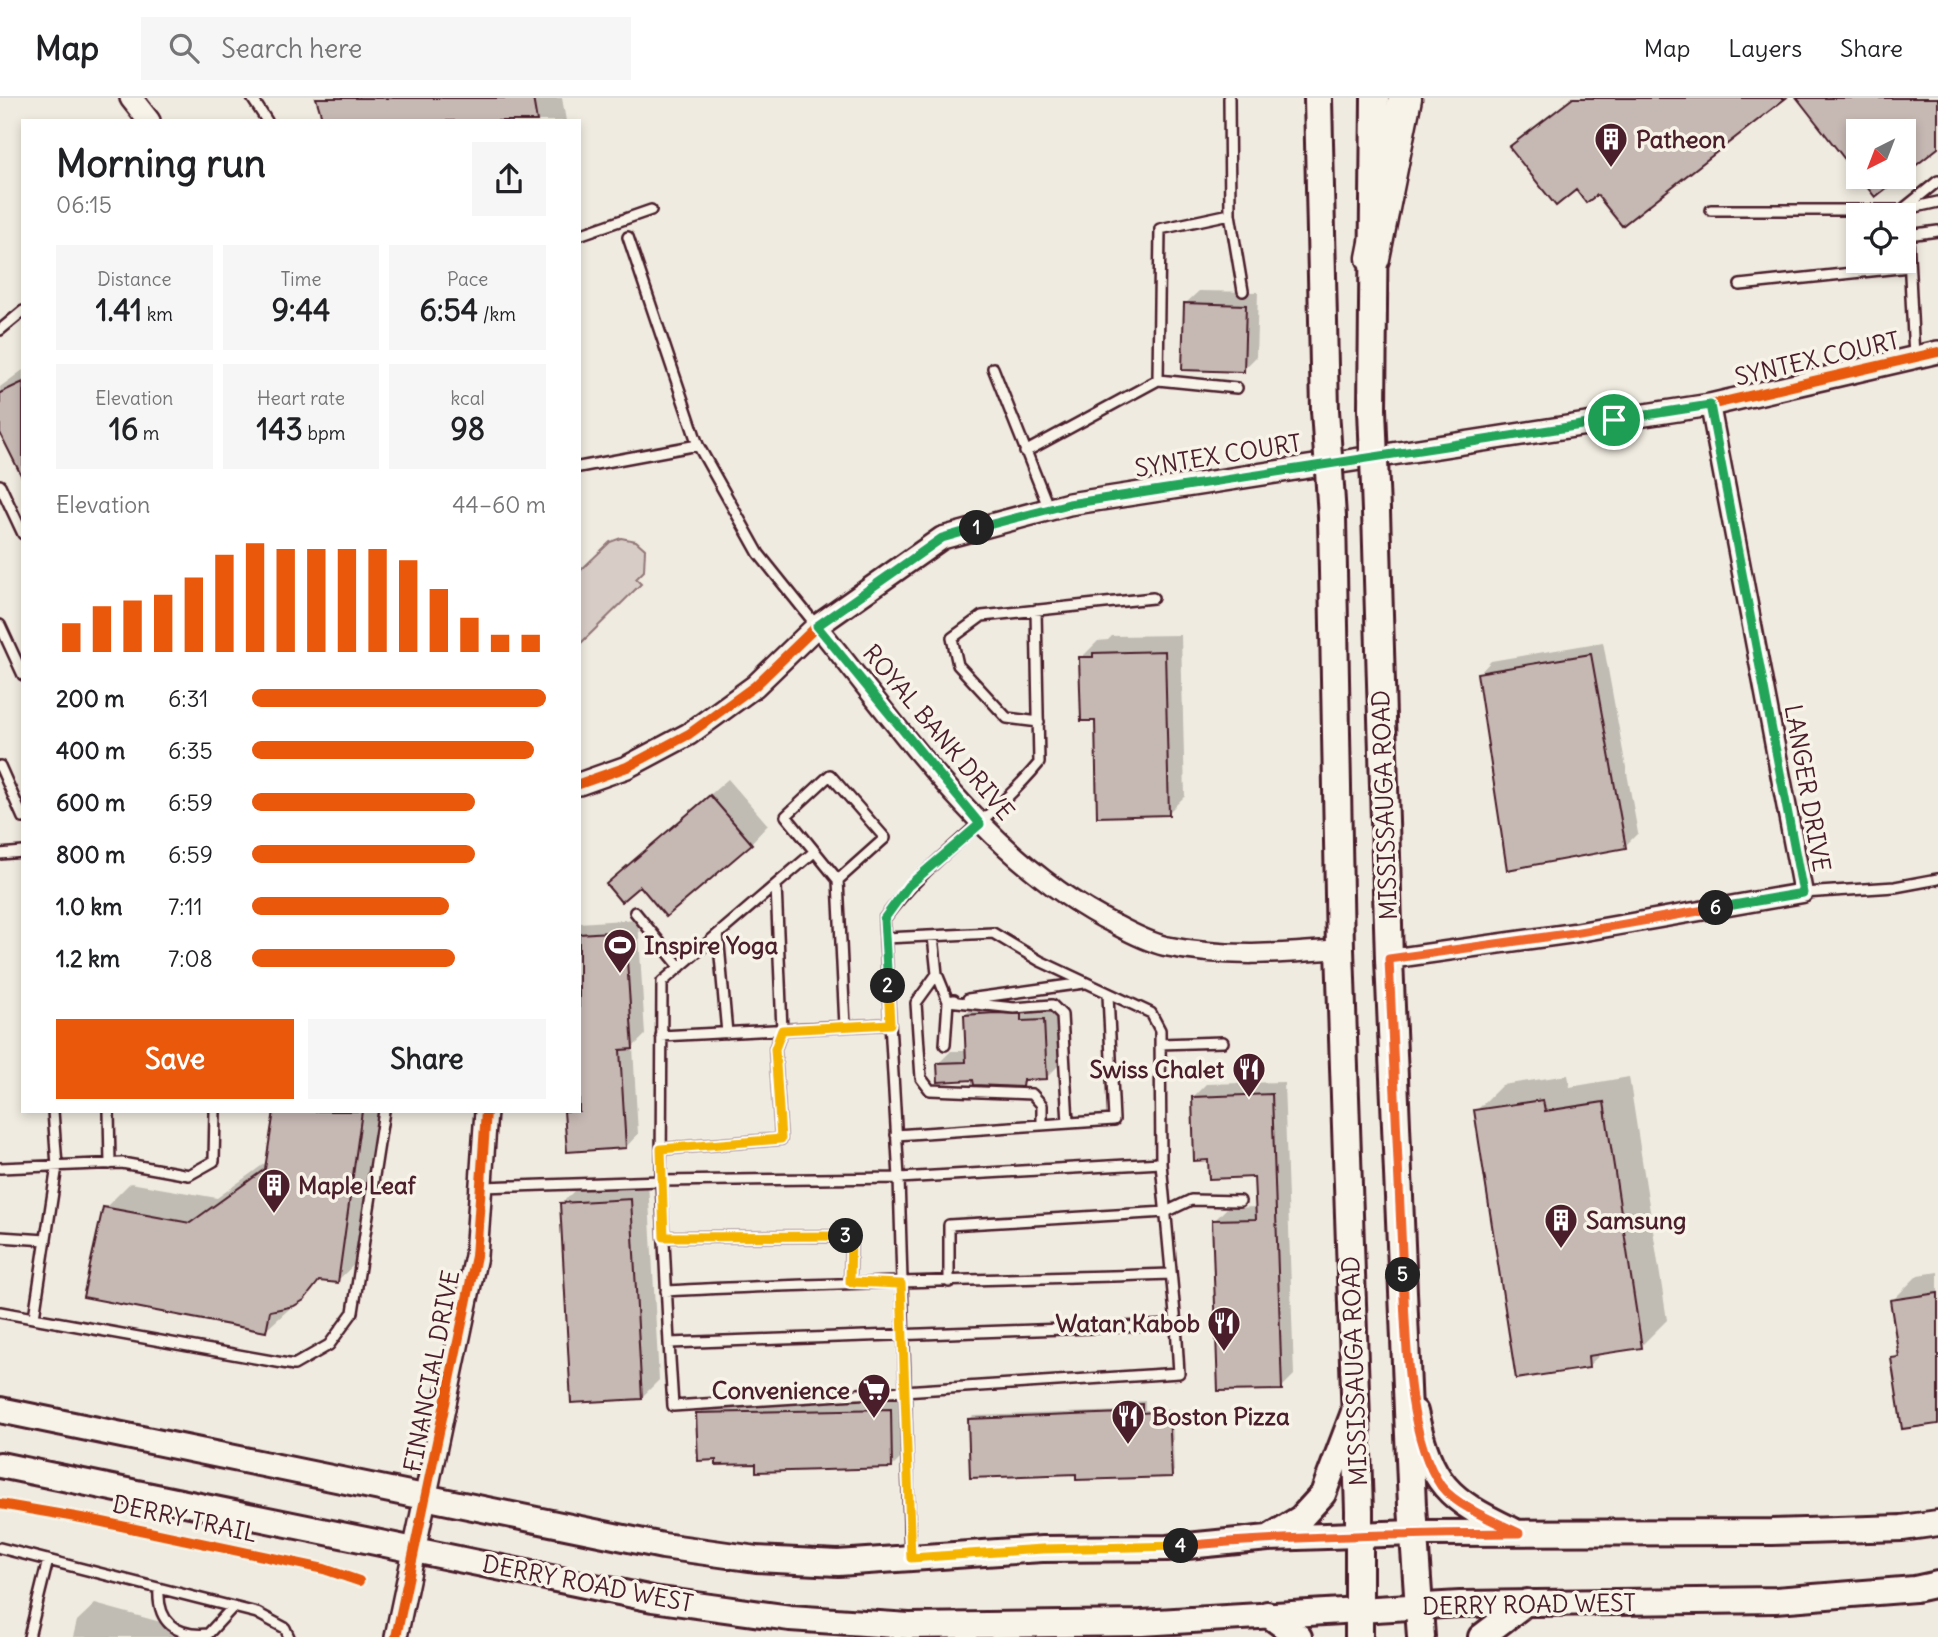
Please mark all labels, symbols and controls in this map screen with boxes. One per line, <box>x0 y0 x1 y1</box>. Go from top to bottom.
search box <box>141 17 631 80</box>
text: Map <box>35 27 99 69</box>
icon: search <box>165 29 203 67</box>
text: Search here <box>221 32 362 65</box>
text: Map <box>1644 33 1690 63</box>
text: Layers <box>1728 33 1802 63</box>
text: Share <box>1840 33 1903 63</box>
north arrow <box>1846 119 1916 189</box>
map controls <box>1846 119 1916 273</box>
building icon: Patheon <box>1592 120 1630 169</box>
place label: Patheon <box>1636 124 1726 154</box>
text: Morning run <box>56 140 266 187</box>
button: share <box>472 142 546 216</box>
text: 06:15 <box>56 190 112 219</box>
button: locate <box>1846 203 1916 273</box>
text: Distance <box>97 267 171 291</box>
text: Time <box>280 267 322 291</box>
text: Pace <box>447 267 488 291</box>
text: 1.41 <box>96 291 142 329</box>
text: 9:44 <box>272 291 330 329</box>
text: 6:54 <box>419 291 478 329</box>
text: km <box>142 302 173 326</box>
text: /km <box>478 302 516 326</box>
street label: SYNTEX COURT <box>1732 324 1902 392</box>
text: Elevation <box>95 386 173 410</box>
text: Heart rate <box>257 386 345 410</box>
text: kcal <box>451 386 485 410</box>
pin <box>1584 390 1644 450</box>
icon: arrive <box>1595 401 1633 439</box>
text: 16 <box>109 410 138 448</box>
text: 143 <box>257 410 303 448</box>
text: 98 <box>450 410 485 448</box>
text: m <box>138 421 160 445</box>
text: bpm <box>303 421 345 445</box>
street label: SYNTEX COURT <box>1133 427 1303 483</box>
text: Elevation <box>56 490 150 519</box>
text: 44–60 m <box>452 490 546 519</box>
pin: 1 <box>960 510 995 546</box>
text: 1 <box>973 515 980 539</box>
street label: ROYAL BANK DRIVE <box>857 638 1021 826</box>
text: 200 m <box>56 684 125 713</box>
text: 6:31 <box>168 684 208 713</box>
street label: MISSISSAUGA ROAD <box>1365 689 1403 921</box>
street label: LANGER DRIVE <box>1779 702 1837 874</box>
text: 400 m <box>56 736 125 765</box>
text: 6:35 <box>168 736 213 765</box>
text: 600 m <box>56 788 125 817</box>
text: 6:59 <box>168 788 213 817</box>
text: 800 m <box>56 840 125 869</box>
text: 6:59 <box>168 840 213 869</box>
pin: 6 <box>1698 890 1734 926</box>
text: 1.0 km <box>56 892 122 921</box>
text: 7:11 <box>168 892 203 921</box>
text: 6 <box>1710 895 1721 919</box>
sports icon: Inspire Yoga <box>601 926 639 975</box>
place label: Inspire Yoga <box>644 930 778 960</box>
text: 1.2 km <box>56 944 120 973</box>
text: 7:08 <box>168 944 213 973</box>
pin: 2 <box>870 968 906 1004</box>
text: 2 <box>882 973 893 997</box>
button: Save <box>56 1019 294 1099</box>
button: Share <box>308 1019 546 1099</box>
restaurant icon: Swiss Chalet <box>1230 1050 1268 1099</box>
place label: Swiss Chalet <box>1089 1054 1225 1084</box>
building icon: Maple Leaf <box>255 1166 293 1215</box>
place label: Maple Leaf <box>298 1170 417 1200</box>
building icon: Samsung <box>1542 1201 1580 1250</box>
place label: Samsung <box>1586 1205 1686 1235</box>
pin: 3 <box>828 1218 864 1254</box>
text: 3 <box>840 1223 851 1247</box>
street label: MISSISSAUGA ROAD <box>1335 1255 1373 1487</box>
pin: 5 <box>1386 1258 1420 1292</box>
text: 5 <box>1397 1262 1408 1286</box>
street label: FINANCIAL DRIVE <box>397 1268 465 1474</box>
restaurant icon: Watan Kabob <box>1205 1304 1243 1353</box>
place label: Watan Kabob <box>1056 1308 1200 1338</box>
supermarket icon: Convenience <box>855 1371 893 1420</box>
place label: Convenience <box>712 1375 850 1405</box>
restaurant icon: Boston Pizza <box>1109 1397 1147 1446</box>
place label: Boston Pizza <box>1152 1401 1290 1431</box>
street label: DERRY TRAIL <box>110 1488 260 1548</box>
pin: 4 <box>1164 1528 1198 1564</box>
text: 4 <box>1175 1533 1186 1557</box>
street label: DERRY ROAD WEST <box>480 1548 696 1618</box>
street label: DERRY ROAD WEST <box>1422 1587 1636 1621</box>

